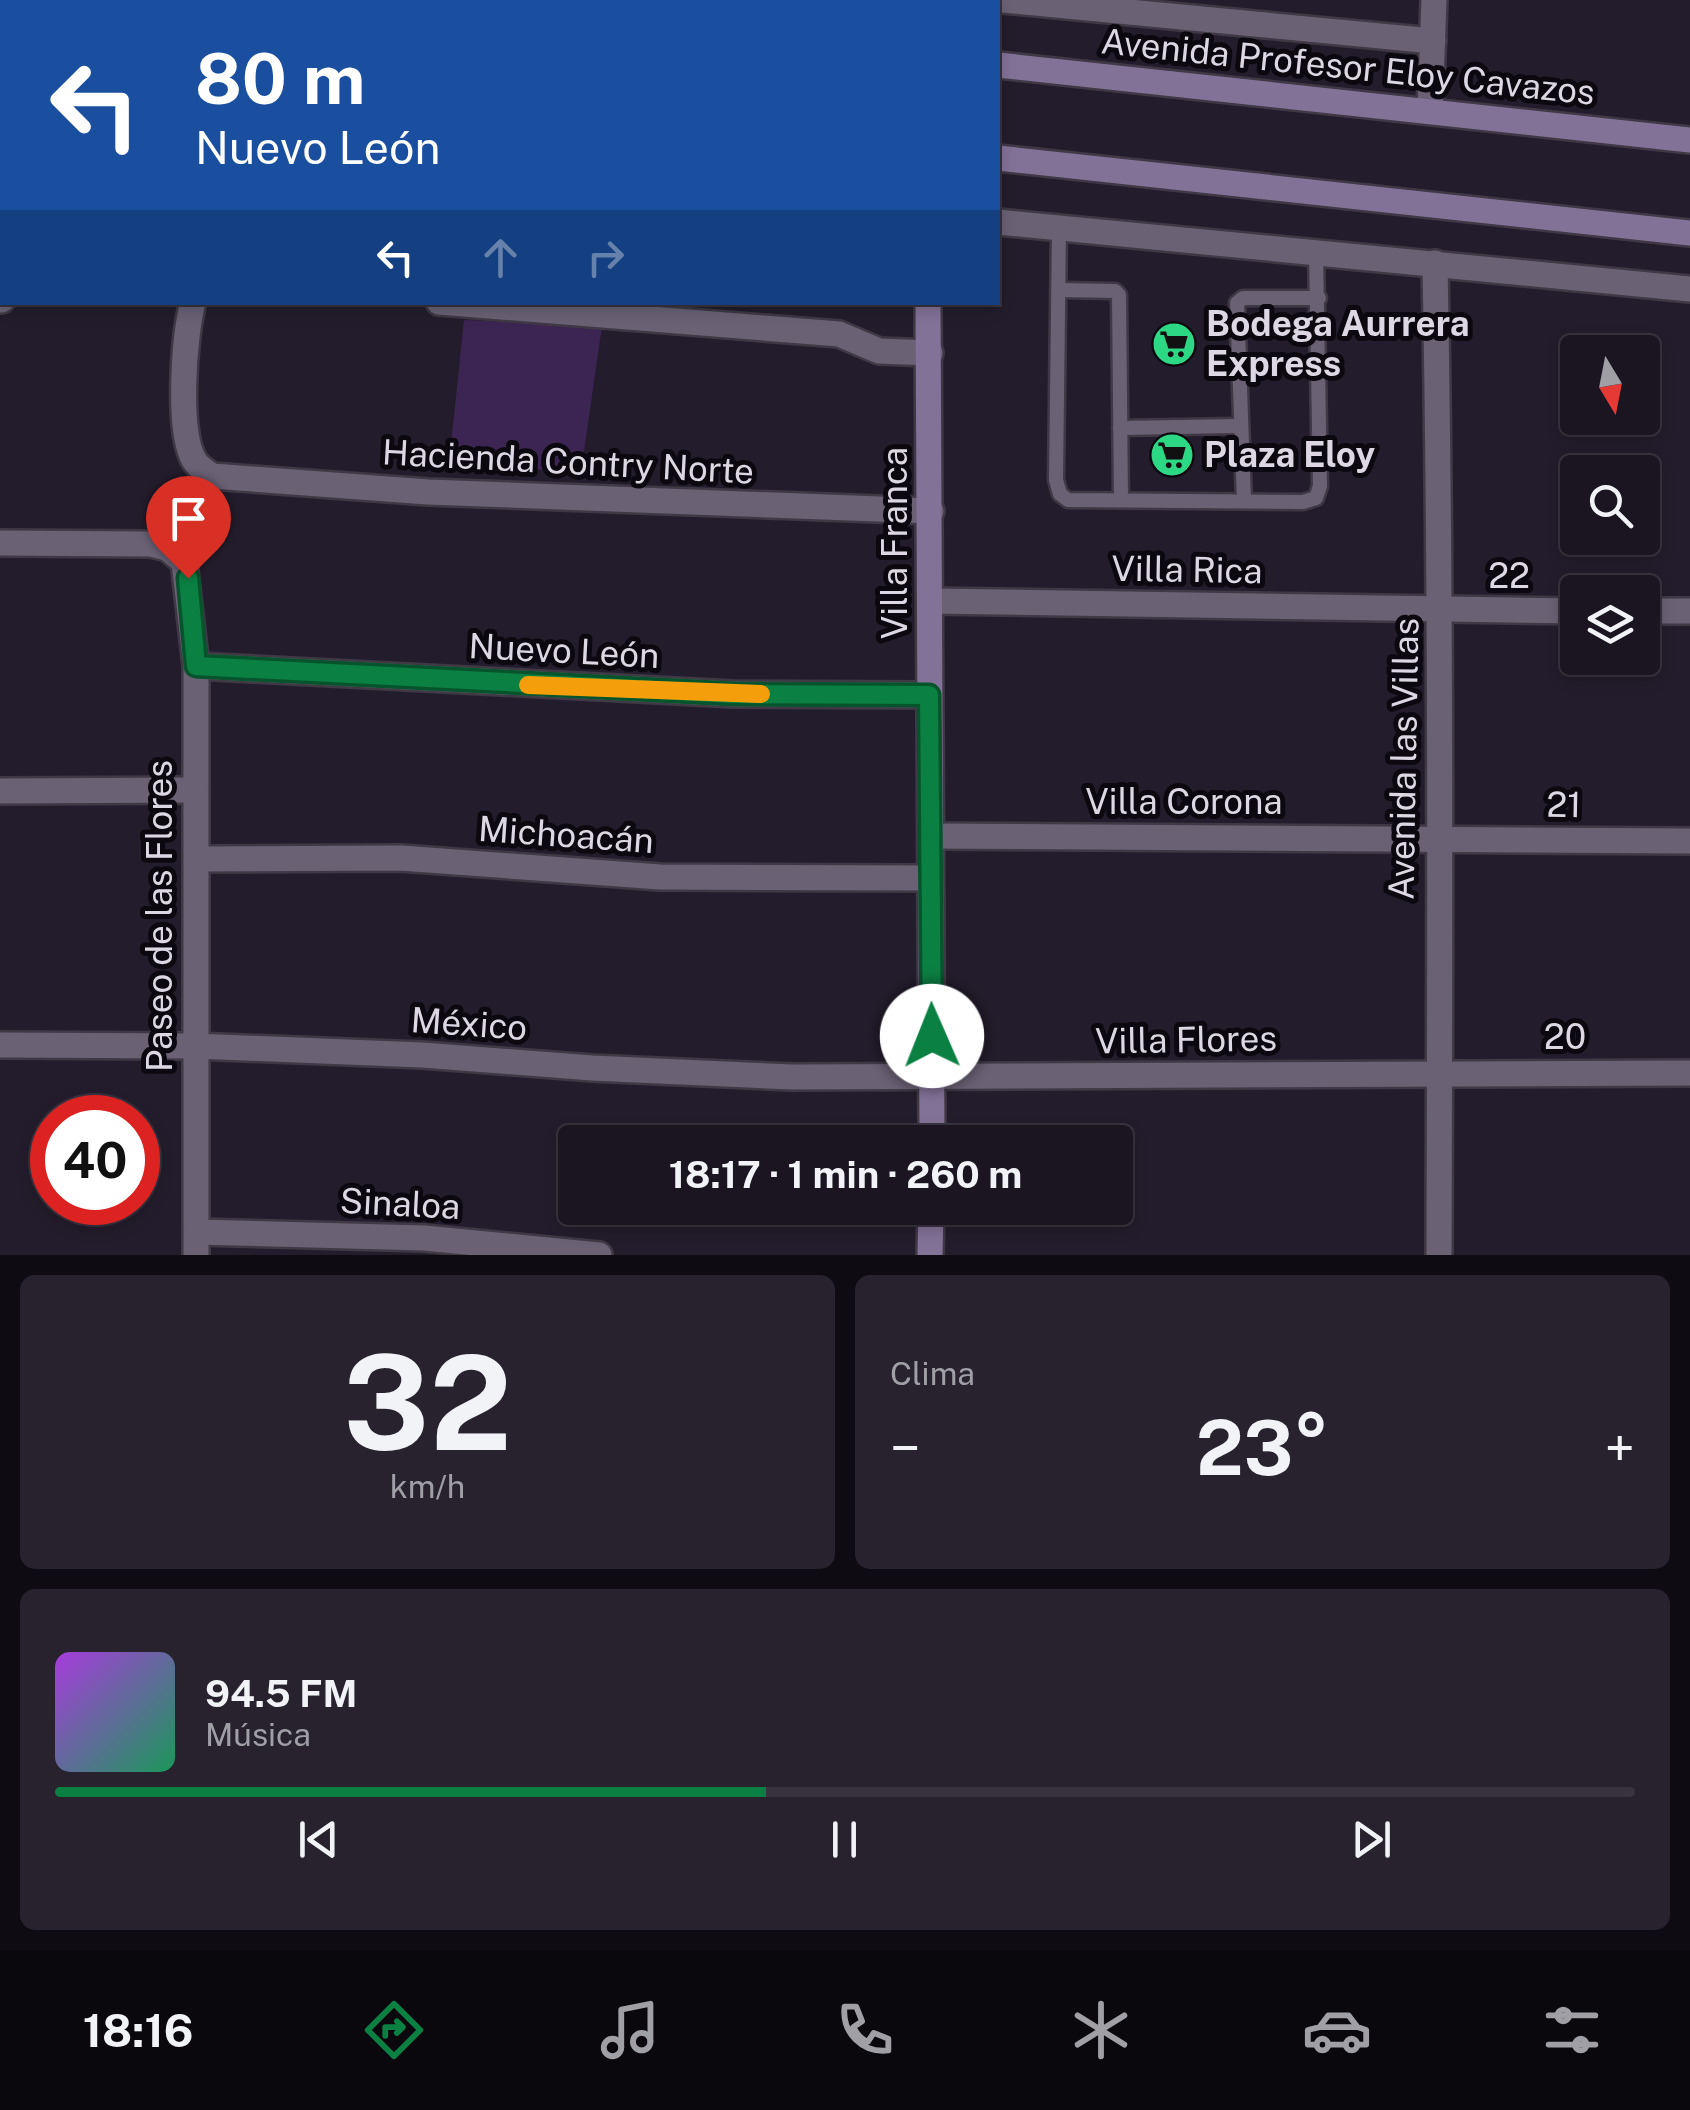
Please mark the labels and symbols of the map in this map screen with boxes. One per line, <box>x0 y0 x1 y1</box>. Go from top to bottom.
street label: Avenida Profesor Eloy Cavazos <box>1099 20 1597 113</box>
place label: Bodega Aurrera Express <box>1206 303 1470 384</box>
supermarket icon: Bodega Aurrera Express <box>1151 321 1197 367</box>
north arrow <box>1560 335 1660 435</box>
street label: Hacienda Contry Norte <box>381 431 755 492</box>
supermarket icon: Plaza Eloy <box>1149 432 1195 478</box>
place label: Plaza Eloy <box>1204 434 1375 475</box>
street label: Villa Franca <box>874 447 915 639</box>
pin <box>146 476 231 579</box>
street label: Villa Rica <box>1111 548 1263 591</box>
street label: 22 <box>1488 555 1530 596</box>
street label: Avenida las Villas <box>1381 618 1426 900</box>
street label: Nuevo León <box>468 625 660 676</box>
street label: Paseo de las Flores <box>139 760 180 1072</box>
street label: Villa Corona <box>1085 781 1283 822</box>
street label: 21 <box>1546 784 1582 825</box>
street label: Michoacán <box>477 808 655 861</box>
position arrow <box>880 984 984 1088</box>
street label: México <box>410 999 529 1048</box>
street label: 20 <box>1544 1016 1586 1057</box>
street label: Villa Flores <box>1095 1017 1277 1062</box>
speed limit sign: 40 <box>30 1095 160 1225</box>
street label: Sinaloa <box>339 1180 461 1227</box>

